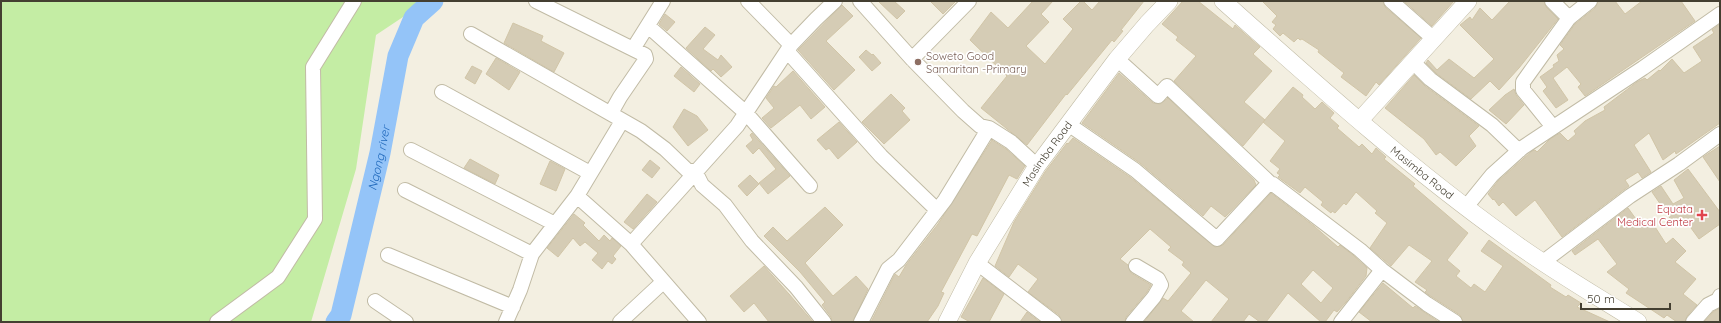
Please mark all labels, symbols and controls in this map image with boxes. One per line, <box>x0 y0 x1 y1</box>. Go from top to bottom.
place label: Soweto Good Samaritan -Primary <box>926 49 1027 76</box>
marker: Soweto Good Samaritan -Primary <box>913 57 923 67</box>
street label: Masimba Road <box>1019 118 1075 189</box>
water label: Ngong river <box>364 123 393 192</box>
street label: Masimba Road <box>1388 143 1457 202</box>
place label: Equata Medical Center <box>1617 202 1694 229</box>
marker: Equata Medical Center <box>1696 209 1708 221</box>
scale bar <box>1581 285 1670 311</box>
text: 50 m <box>1587 291 1615 306</box>

